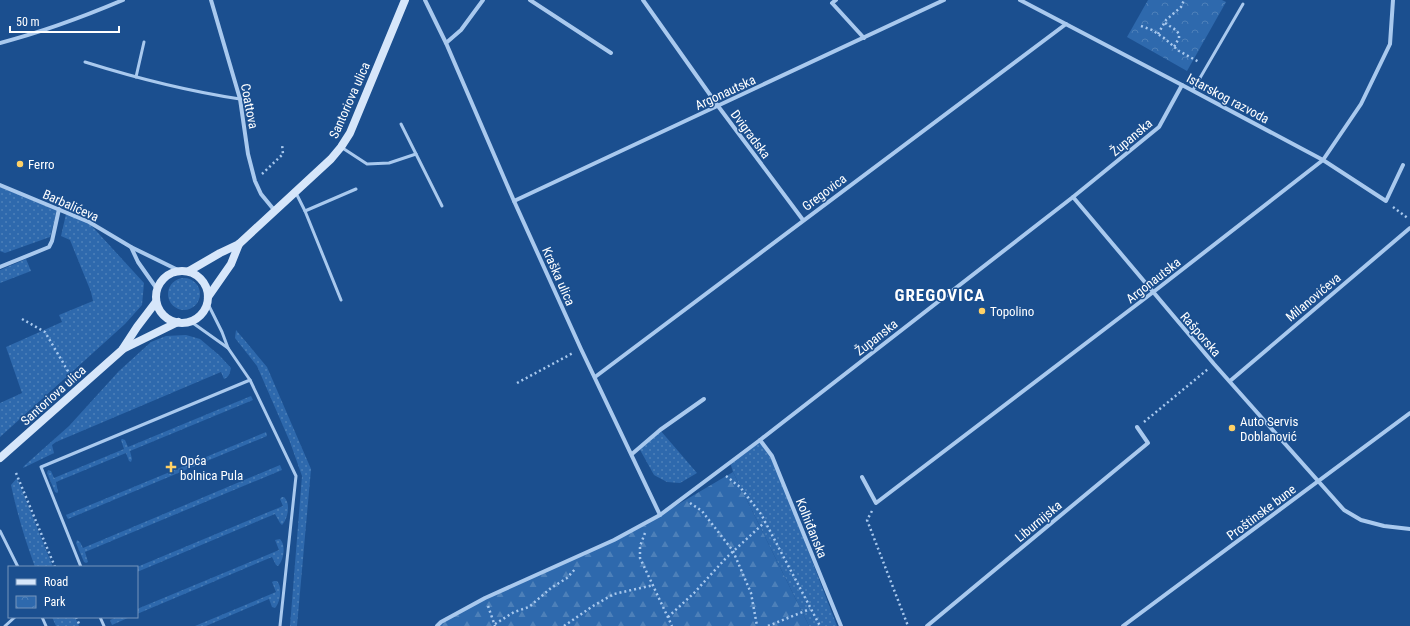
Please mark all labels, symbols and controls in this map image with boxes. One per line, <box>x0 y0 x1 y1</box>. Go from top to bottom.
scale bar <box>10 8 119 34</box>
text: 50 m <box>16 15 40 29</box>
street label: Santoriova ulica <box>326 60 373 141</box>
street label: Istarskog razvoda <box>1184 70 1272 126</box>
street label: Argonautska <box>693 72 758 113</box>
street label: Coattova <box>238 82 261 130</box>
street label: Dvigradska <box>728 107 774 161</box>
street label: Županska <box>1107 116 1155 159</box>
place label: Ferro <box>28 157 55 172</box>
marker: Ferro <box>15 159 25 169</box>
street label: Gregovica <box>799 171 849 214</box>
street label: Barbalićeva <box>41 186 101 224</box>
street label: Kraška ulica <box>539 245 578 308</box>
street label: Argonautska <box>1123 254 1184 306</box>
street label: Milanovićeva <box>1283 270 1344 325</box>
district label: GREGOVICA <box>895 285 985 305</box>
place label: Topolino <box>990 304 1034 319</box>
marker: Topolino <box>977 306 987 316</box>
street label: Rašporska <box>1177 309 1224 360</box>
street label: Županska <box>852 316 901 359</box>
street label: Santoriova ulica <box>18 362 89 428</box>
place label: Auto Servis Doblanović <box>1240 414 1298 444</box>
marker: Auto Servis Doblanović <box>1227 423 1237 433</box>
place label: Opća bolnica Pula <box>180 453 243 483</box>
marker: Opća bolnica Pula <box>165 461 177 473</box>
street label: Proštinske bune <box>1224 482 1299 543</box>
street label: Kolhiđanska <box>793 496 830 560</box>
street label: Liburnijska <box>1012 498 1065 545</box>
legend <box>8 566 138 618</box>
text: Road <box>44 575 68 589</box>
text: Park <box>44 595 66 609</box>

